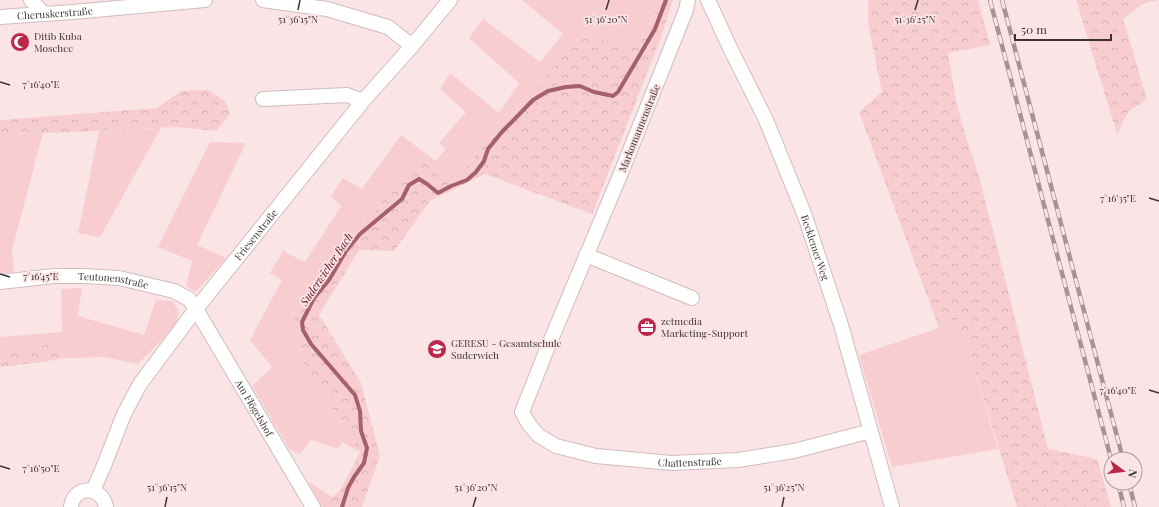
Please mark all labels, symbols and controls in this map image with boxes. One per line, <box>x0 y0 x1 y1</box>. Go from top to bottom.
street label: Cheruskerstraße <box>17 3 93 23</box>
text: 51°36'15"N <box>278 12 318 26</box>
text: 51°36'20"N <box>585 12 627 26</box>
text: 51°36'25"N <box>894 12 936 26</box>
scale bar <box>1015 16 1111 42</box>
text: 50 m <box>1021 21 1047 37</box>
place label: Ditib Kuba Moschee <box>34 29 82 55</box>
mosque icon: Ditib Kuba Moschee <box>9 31 31 53</box>
text: 7°16'40"E <box>22 77 60 91</box>
street label: Markomannenstraße <box>615 82 663 174</box>
text: 7°16'35"E <box>1100 191 1136 205</box>
street label: Friesenstraße <box>231 206 281 263</box>
street label: Becklemer Weg <box>798 213 833 283</box>
water label: Suderwicher Bach <box>296 230 356 309</box>
text: 7°16'45"E <box>23 269 59 283</box>
street label: Teutonenstraße <box>78 269 150 292</box>
place label: zetmedia Marketing-Support <box>661 314 748 340</box>
office icon: zetmedia Marketing-Support <box>636 316 658 338</box>
place label: GERESU - Gesamtschule Suderwich <box>451 336 562 362</box>
school or university icon: GERESU - Gesamtschule Suderwich <box>426 338 448 360</box>
street label: Am Flögelshof <box>232 376 277 440</box>
text: 7°16'40"E <box>1099 383 1137 397</box>
north arrow <box>1103 451 1143 491</box>
street label: Chattenstraße <box>657 454 722 470</box>
text: 7°16'50"E <box>22 461 60 475</box>
text: N <box>1125 468 1141 480</box>
text: 51°36'15"N <box>147 480 187 494</box>
text: 51°36'20"N <box>455 480 497 494</box>
text: 51°36'25"N <box>763 480 805 494</box>

